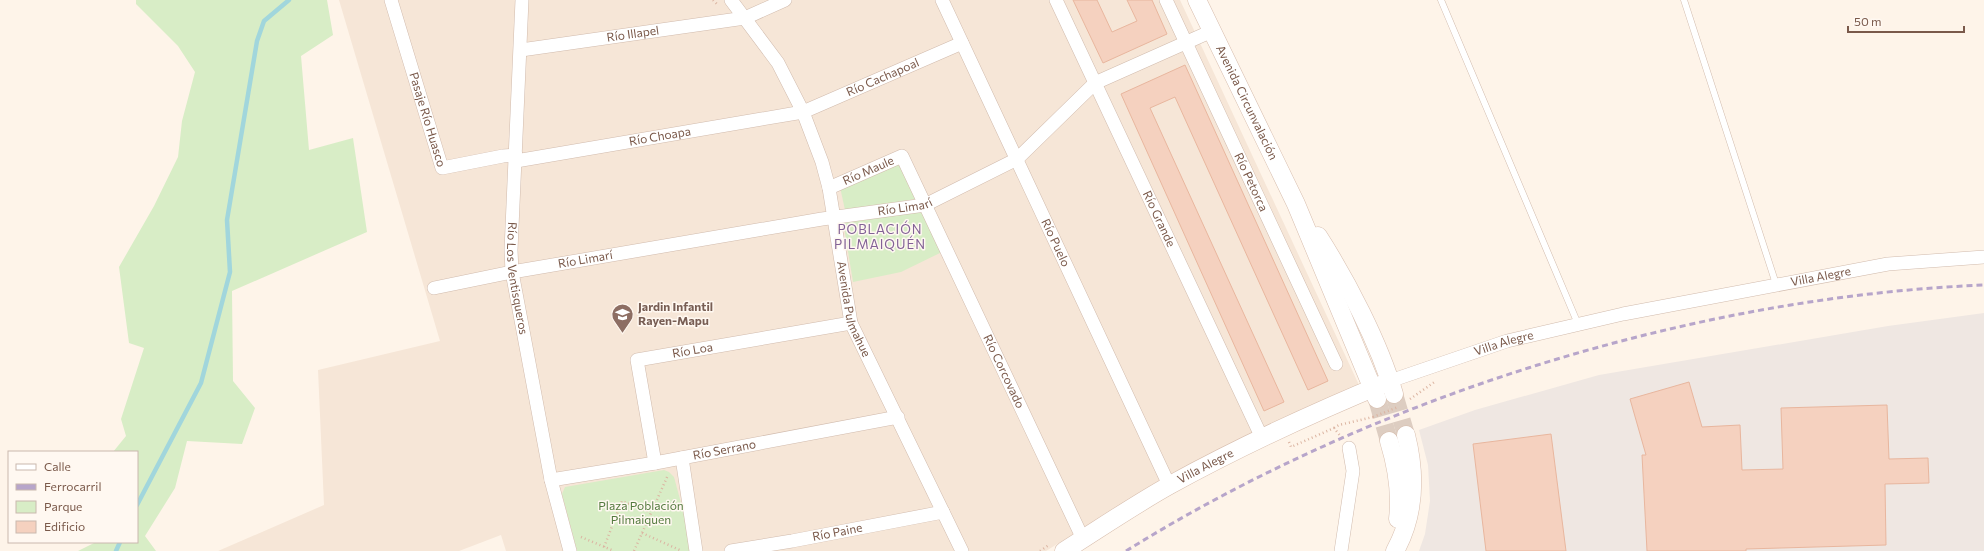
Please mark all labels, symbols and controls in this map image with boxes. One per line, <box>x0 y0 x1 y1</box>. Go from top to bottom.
scale bar <box>1848 8 1964 34</box>
text: 50 m <box>1854 14 1882 28</box>
street label: Río Illapel <box>606 22 660 44</box>
street label: Avenida Circunvalación <box>1214 43 1281 162</box>
street label: Río Cachapoal <box>844 55 921 98</box>
street label: Pasaje Río Huasco <box>407 70 449 168</box>
street label: Río Choapa <box>628 123 692 148</box>
street label: Río Petorca <box>1232 150 1272 213</box>
street label: Río Maule <box>840 152 896 187</box>
street label: Río Grande <box>1141 188 1179 249</box>
street label: Río Limarí <box>877 194 935 217</box>
street label: Río Puelo <box>1039 216 1074 269</box>
district label: POBLACIÓN PILMAIQUÉN <box>834 220 926 252</box>
street label: Río Los Ventisqueros <box>505 222 532 336</box>
street label: Río Limarí <box>557 247 614 270</box>
street label: Avenida Pulmahue <box>835 260 874 359</box>
street label: Villa Alegre <box>1789 263 1852 288</box>
place label: Jardin Infantil Rayen-Mapu <box>638 299 713 327</box>
school or university icon: Jardin Infantil Rayen-Mapu <box>609 301 635 334</box>
street label: Villa Alegre <box>1472 327 1535 358</box>
street label: Río Corcovado <box>981 332 1028 410</box>
street label: Río Loa <box>671 339 714 360</box>
street label: Río Serrano <box>692 436 757 462</box>
street label: Villa Alegre <box>1175 445 1235 486</box>
legend <box>8 451 138 543</box>
text: Calle <box>44 459 71 473</box>
text: Ferrocarril <box>44 479 101 493</box>
park label: Plaza Población Pilmaiquen <box>598 498 684 526</box>
text: Parque <box>44 499 82 513</box>
text: Edificio <box>44 519 85 533</box>
street label: Río Paine <box>811 520 863 543</box>

